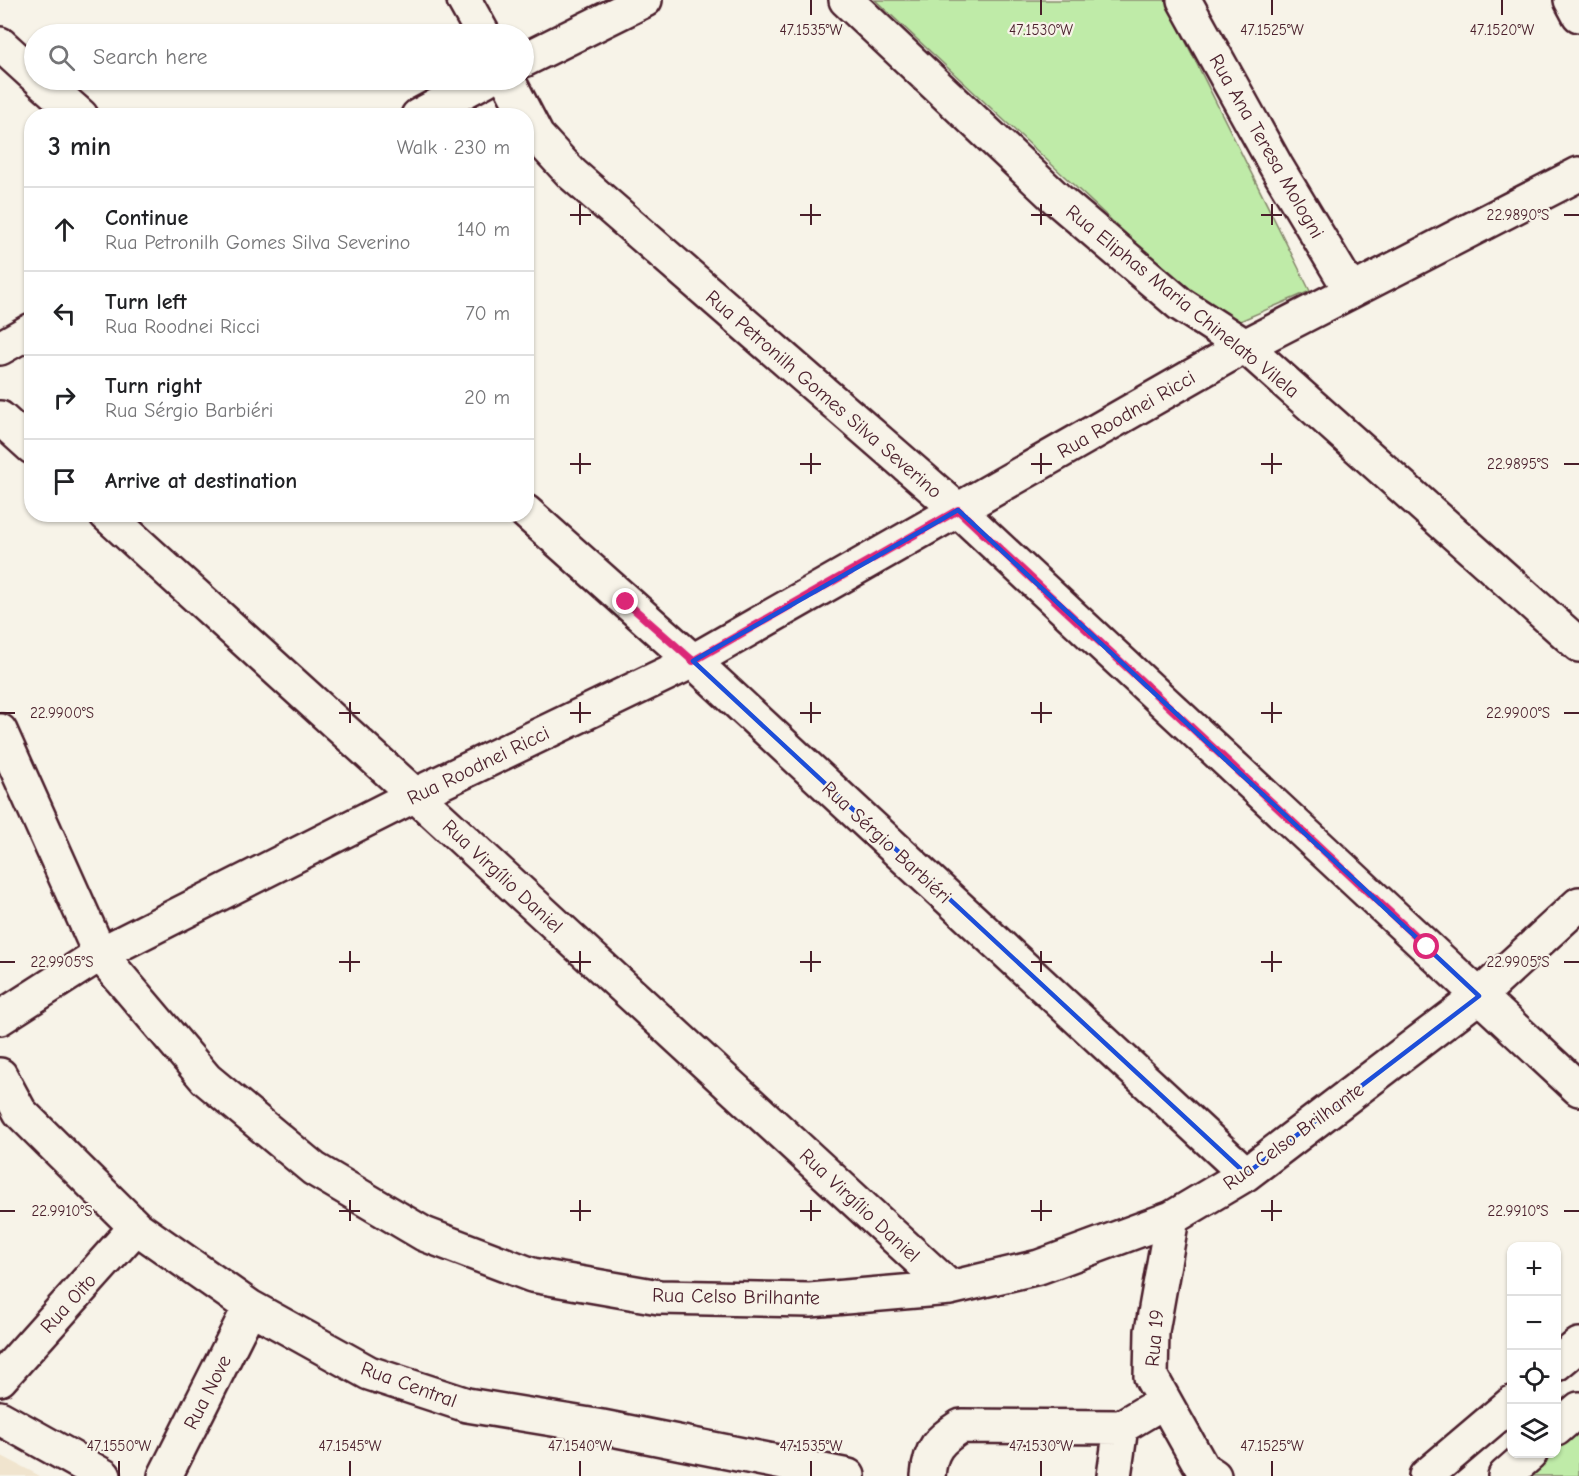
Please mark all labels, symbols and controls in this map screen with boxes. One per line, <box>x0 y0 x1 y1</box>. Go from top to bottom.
text: 47.1535°W <box>779 21 843 39</box>
text: 47.1530°W <box>1009 21 1073 39</box>
text: 47.1525°W <box>1240 21 1304 39</box>
text: 47.1520°W <box>1470 21 1534 39</box>
search box <box>24 24 534 90</box>
icon: search <box>45 41 78 74</box>
text: Search here <box>93 44 208 70</box>
street label: Rua Ana Teresa Mologni <box>1204 50 1329 243</box>
text: 3 min <box>48 132 111 162</box>
text: Walk · 230 m <box>397 136 510 159</box>
street label: Rua Eliphas Maria Chinelato Vilela <box>1061 200 1304 403</box>
text: Continue <box>105 205 188 231</box>
text: 22.9890°S <box>1487 206 1549 224</box>
icon: ahead <box>48 213 81 246</box>
text: 140 m <box>457 218 510 241</box>
text: Rua Petronilh Gomes Silva Severino <box>105 231 410 254</box>
street label: Rua Petronilh Gomes Silva Severino <box>701 286 946 503</box>
text: Turn left <box>105 289 187 315</box>
icon: left <box>48 297 81 330</box>
text: 70 m <box>465 302 510 325</box>
text: Rua Roodnei Ricci <box>105 315 260 338</box>
street label: Rua Roodnei Ricci <box>1053 366 1199 463</box>
text: Turn right <box>105 373 202 399</box>
icon: right <box>48 381 81 414</box>
text: 20 m <box>464 386 510 409</box>
text: Rua Sérgio Barbiéri <box>105 399 273 422</box>
text: 22.9895°S <box>1487 455 1549 473</box>
icon: arrive <box>48 465 81 498</box>
text: Arrive at destination <box>105 468 297 494</box>
route end <box>612 588 638 614</box>
text: 22.9900°S <box>30 704 94 722</box>
text: 22.9900°S <box>1486 704 1550 722</box>
street label: Rua Roodnei Ricci <box>403 721 553 810</box>
street label: Rua Sérgio Barbiéri <box>817 777 956 908</box>
street label: Rua Virgílio Daniel <box>438 815 568 938</box>
route start <box>1413 933 1439 959</box>
text: 22.9905°S <box>30 953 94 971</box>
text: 22.9905°S <box>1486 953 1550 971</box>
street label: Rua Celso Brilhante <box>1219 1078 1368 1195</box>
street label: Rua Virgílio Daniel <box>795 1144 925 1267</box>
text: 22.9910°S <box>32 1202 92 1220</box>
text: 22.9910°S <box>1488 1202 1548 1220</box>
map controls <box>1507 1242 1561 1458</box>
button: + <box>1507 1242 1561 1296</box>
street label: Rua Oito <box>36 1269 101 1338</box>
street label: Rua Celso Brilhante <box>652 1284 820 1309</box>
button: − <box>1507 1296 1561 1350</box>
street label: Rua 19 <box>1141 1308 1168 1368</box>
button: locate <box>1507 1350 1561 1404</box>
street label: Rua Nove <box>179 1351 236 1433</box>
street label: Rua Central <box>358 1356 460 1412</box>
button: layers <box>1507 1404 1561 1458</box>
text: 47.1550°W <box>87 1437 151 1455</box>
text: 47.1545°W <box>319 1437 381 1455</box>
text: 47.1540°W <box>548 1437 612 1455</box>
text: 47.1535°W <box>779 1437 843 1455</box>
text: 47.1530°W <box>1009 1437 1073 1455</box>
text: 47.1525°W <box>1240 1437 1304 1455</box>

